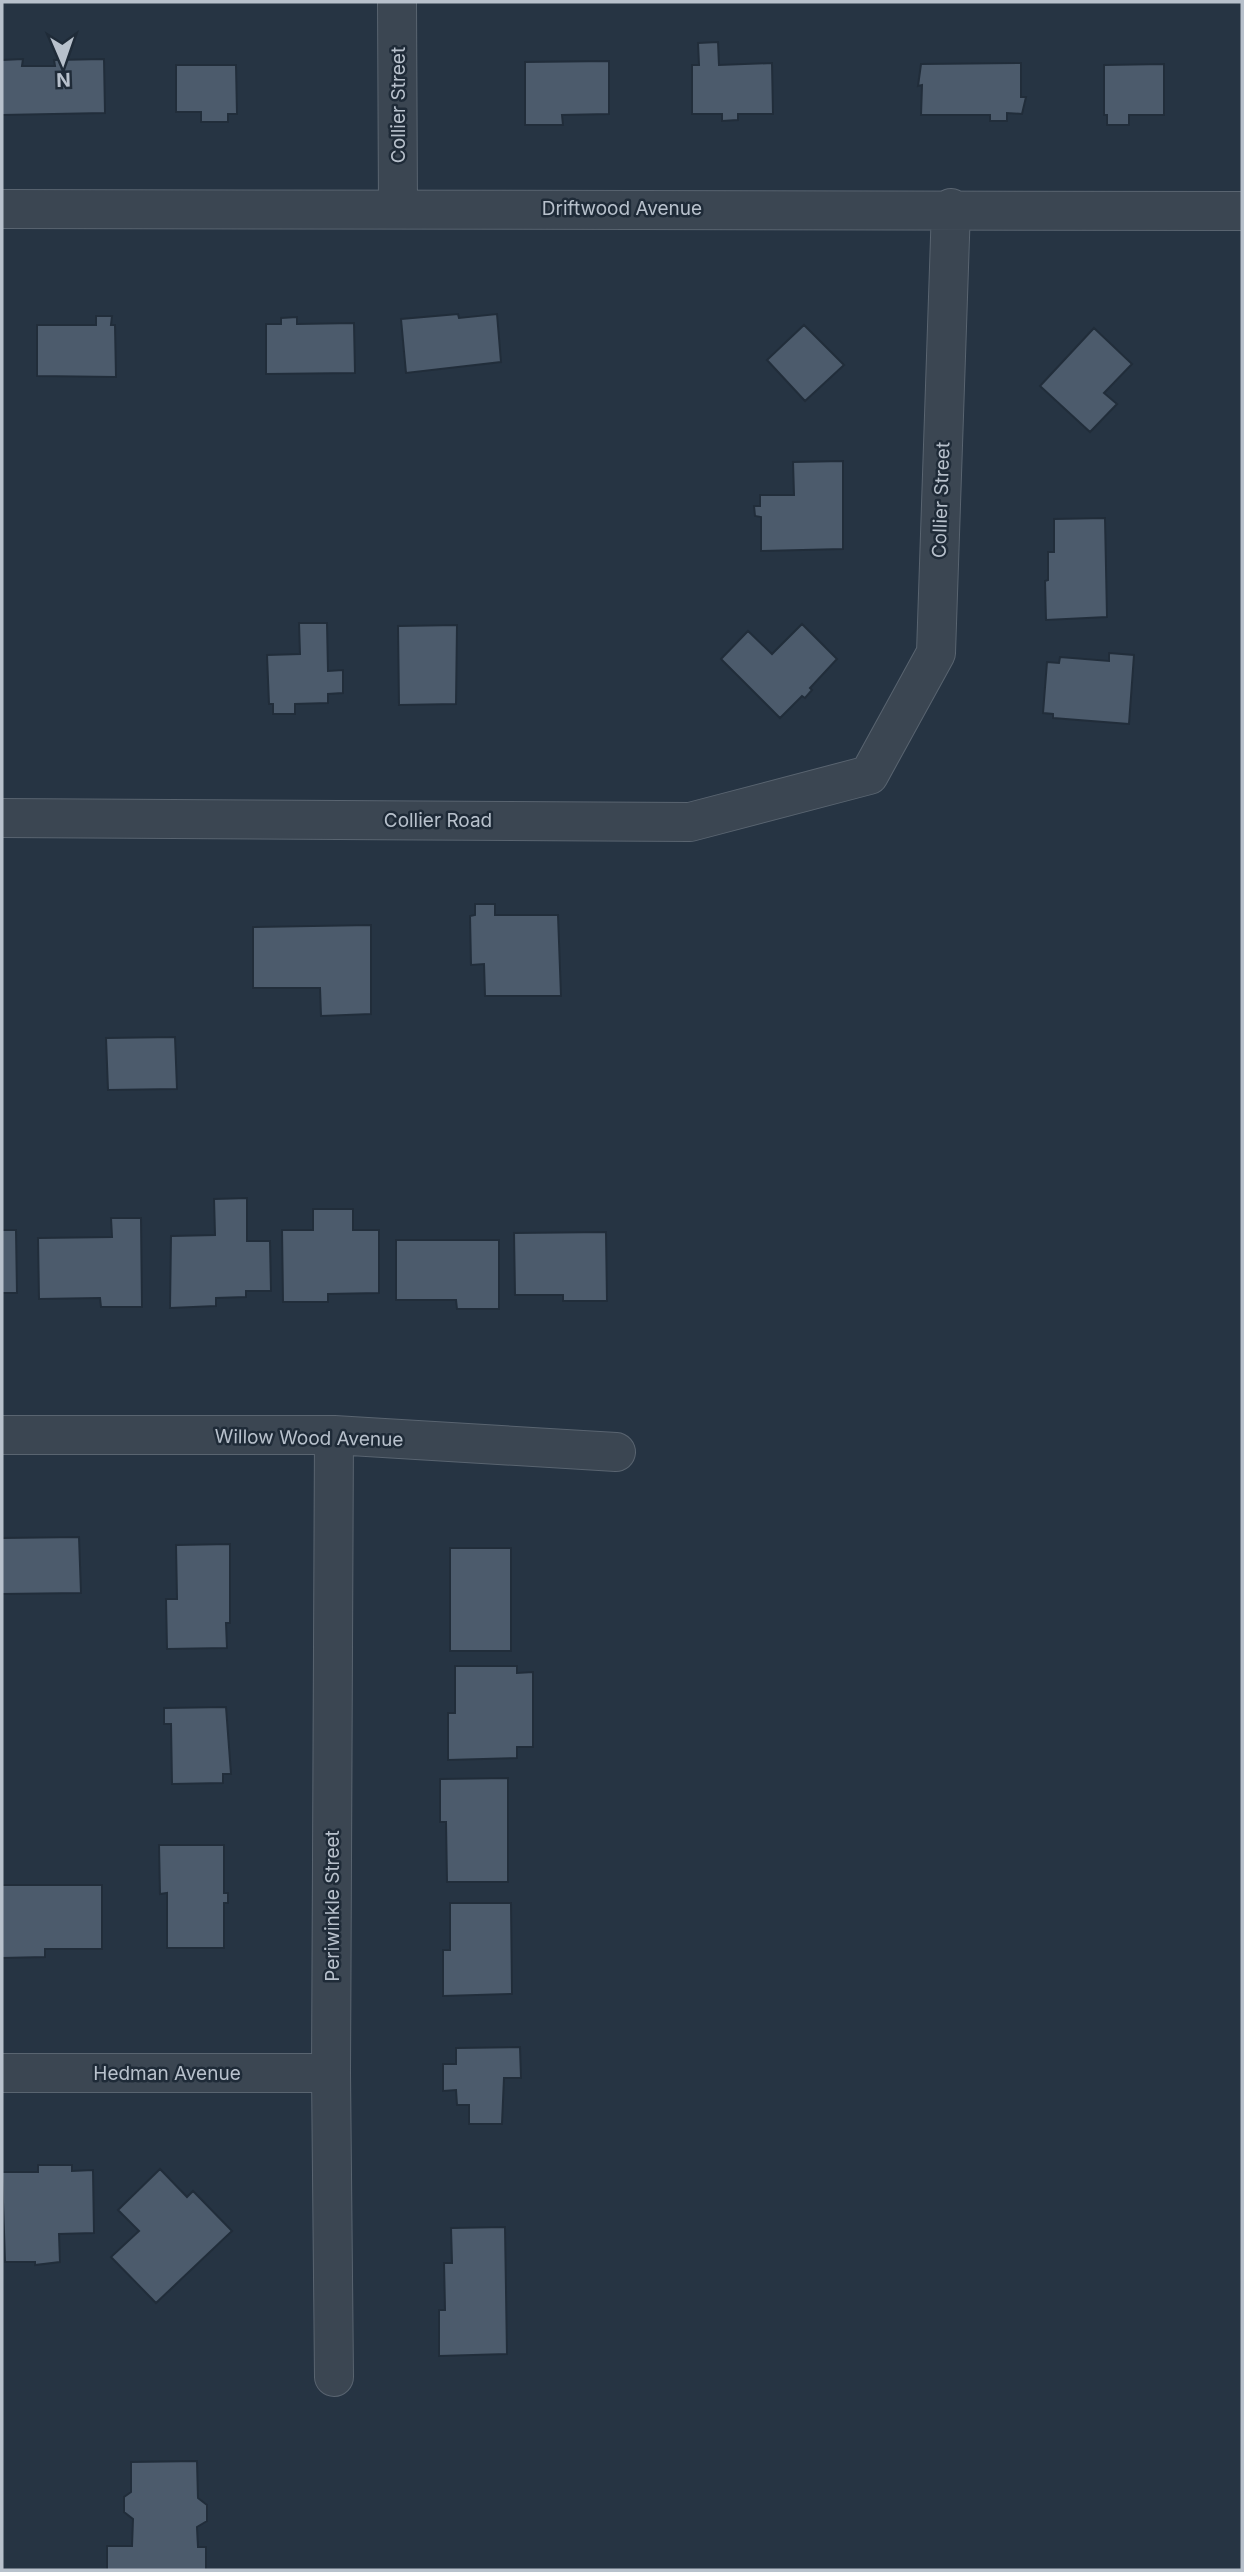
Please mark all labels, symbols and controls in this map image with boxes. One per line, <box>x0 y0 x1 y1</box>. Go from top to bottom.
north arrow <box>28 28 98 98</box>
street label: Collier Street <box>387 47 410 163</box>
text: N <box>56 68 71 91</box>
street label: Driftwood Avenue <box>542 197 702 220</box>
street label: Collier Street <box>927 442 955 558</box>
street label: Collier Road <box>384 809 492 832</box>
street label: Willow Wood Avenue <box>214 1425 404 1451</box>
street label: Periwinkle Street <box>321 1830 344 1982</box>
street label: Hedman Avenue <box>93 2062 241 2085</box>

